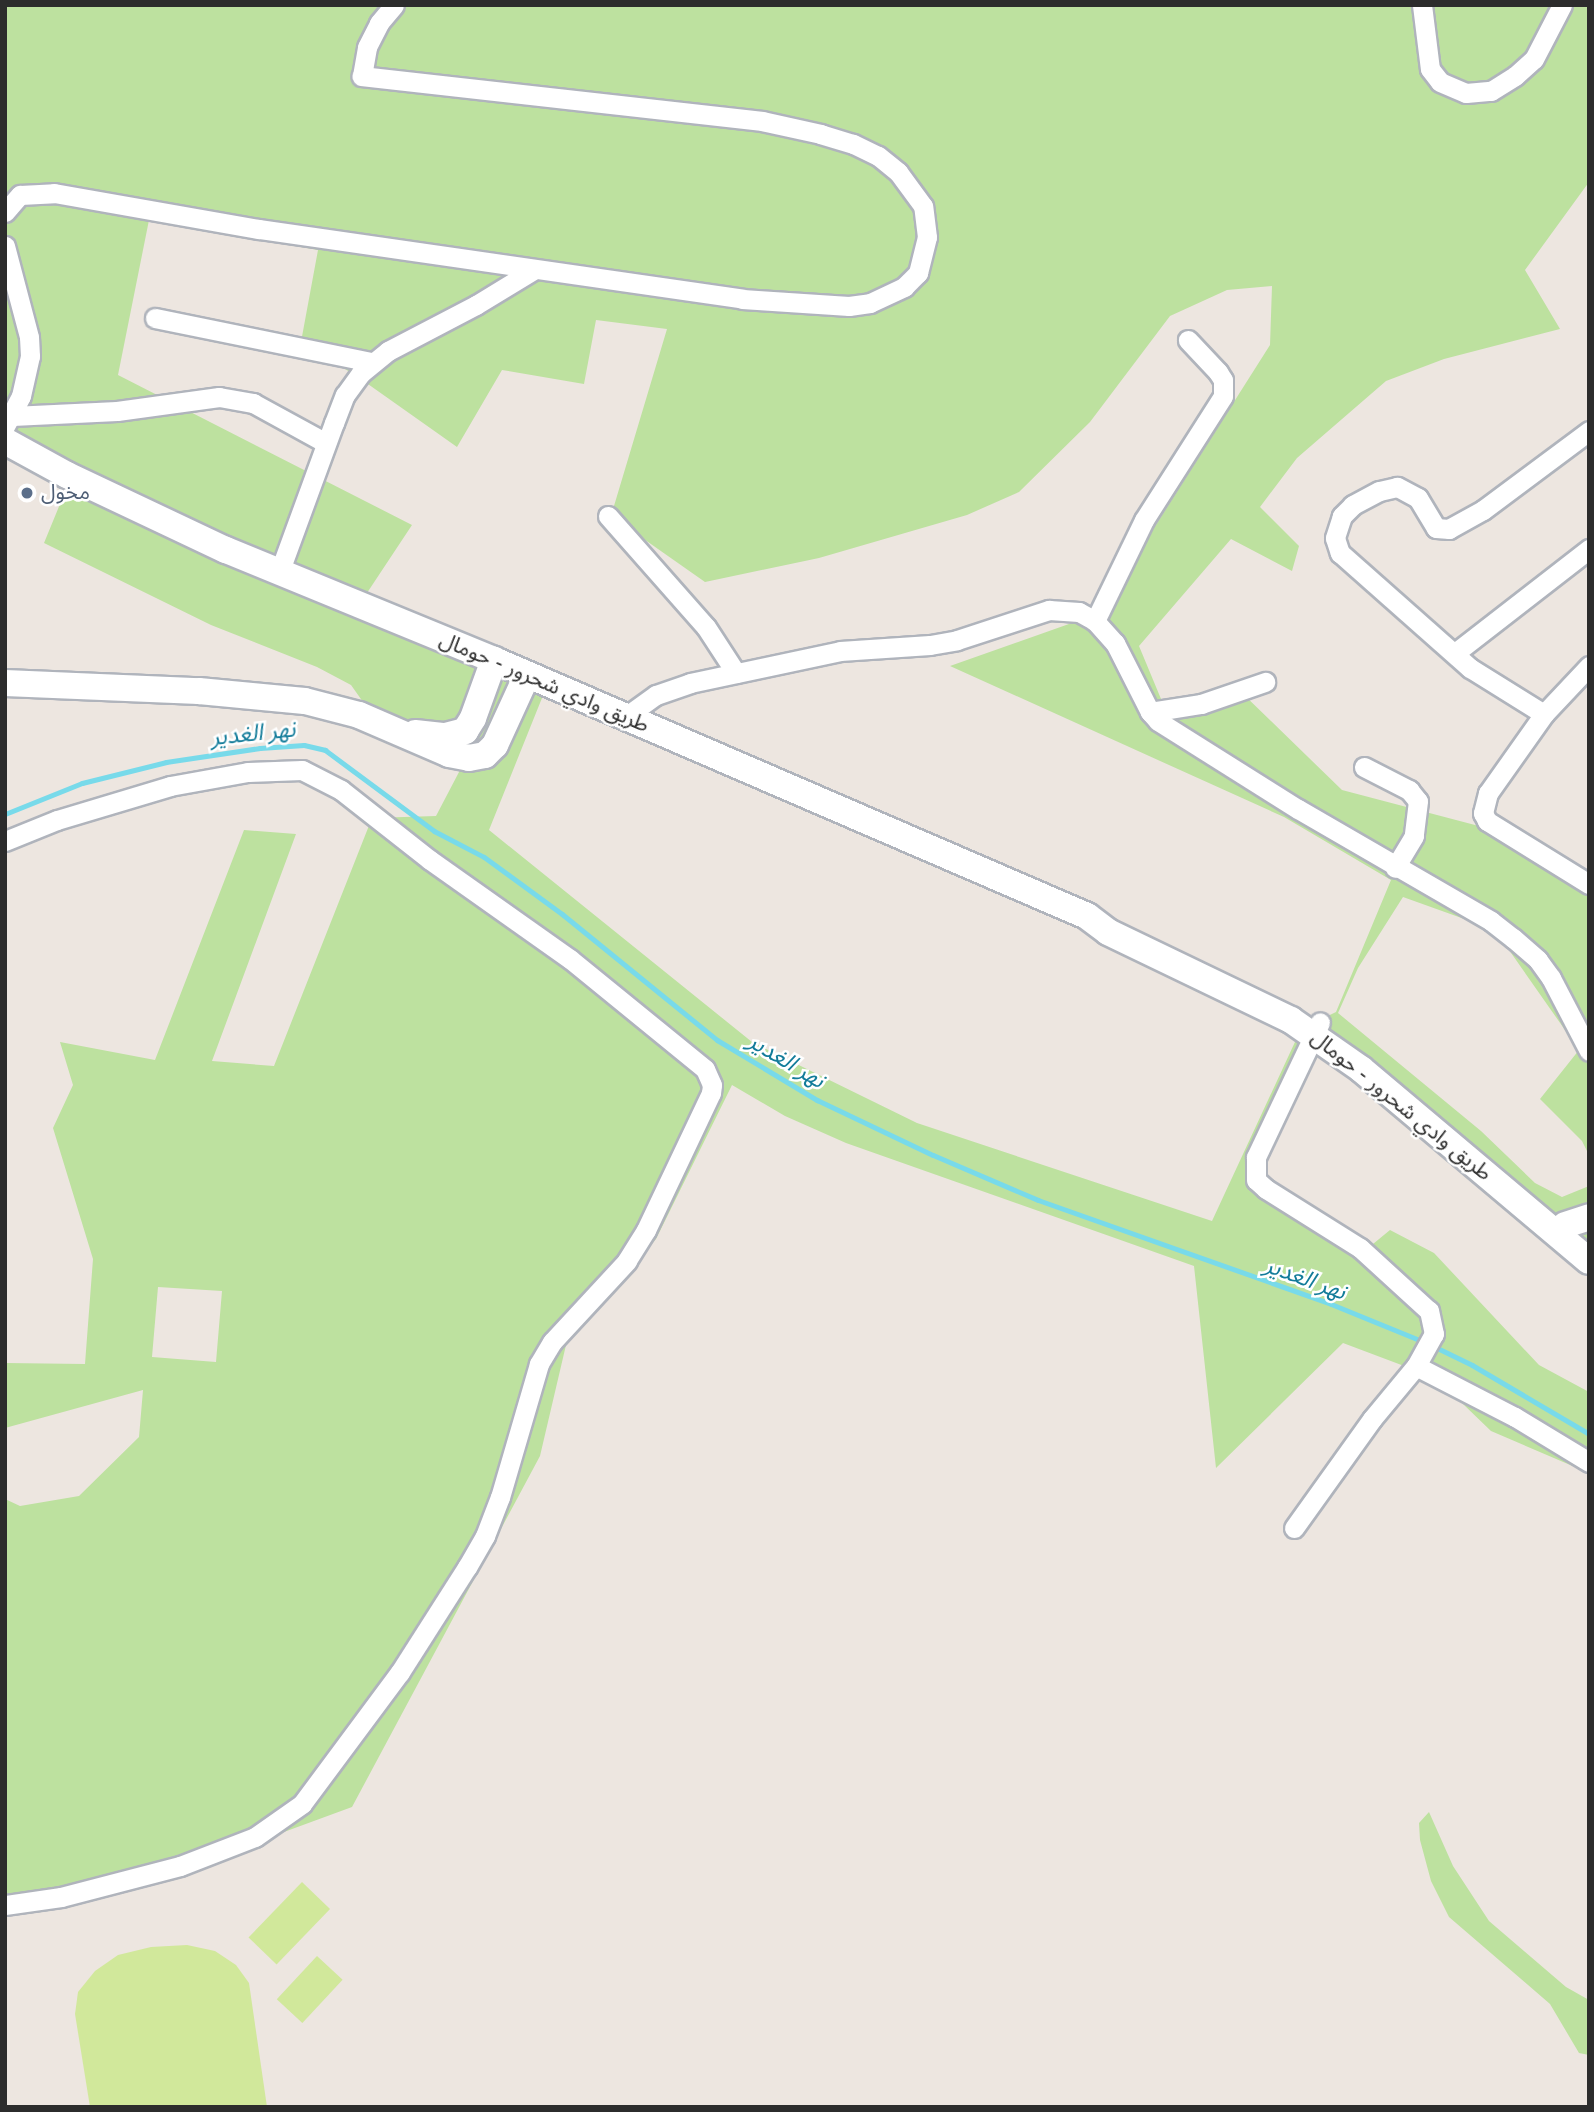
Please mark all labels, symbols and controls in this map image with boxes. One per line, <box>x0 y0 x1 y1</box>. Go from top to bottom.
place label: مخول <box>41 480 90 506</box>
marker: مخول <box>19 485 35 501</box>
street label: طريق وادي شحرور - حومال <box>435 627 653 739</box>
water label: نهر الغدير <box>209 716 297 752</box>
street label: طريق وادي شحرور - حومال <box>1306 1025 1496 1187</box>
water label: نهر الغدير <box>743 1027 829 1095</box>
water label: نهر الغدير <box>1261 1252 1349 1306</box>

